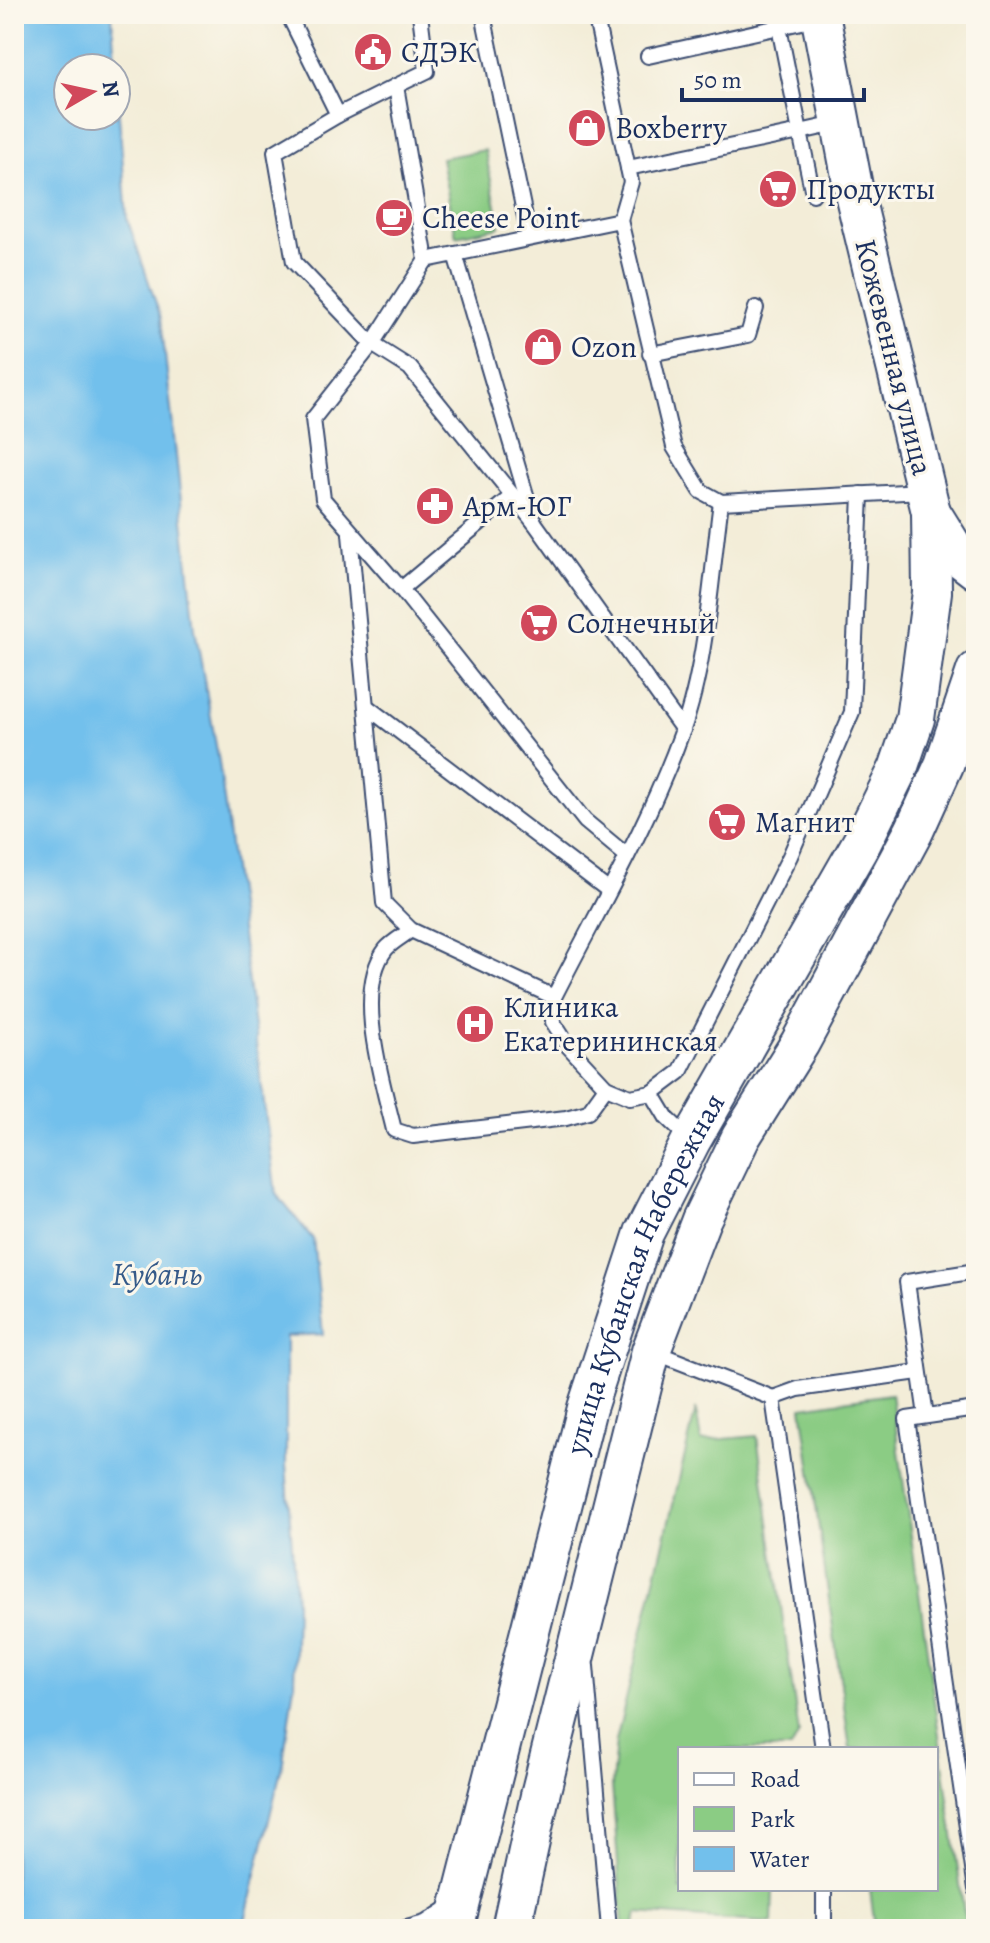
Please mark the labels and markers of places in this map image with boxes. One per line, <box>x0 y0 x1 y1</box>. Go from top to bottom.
public building icon: СДЭК <box>352 31 394 73</box>
place label: СДЭК <box>401 32 477 72</box>
shop icon: Boxberry <box>566 107 608 149</box>
place label: Boxberry <box>615 108 727 148</box>
supermarket icon: Продукты <box>757 168 799 210</box>
place label: Продукты <box>806 169 935 209</box>
cafe icon: Cheese Point <box>373 197 415 239</box>
place label: Cheese Point <box>422 198 580 238</box>
shop icon: Ozon <box>522 326 564 368</box>
place label: Ozon <box>571 327 637 367</box>
pharmacy icon: Арм-ЮГ <box>414 485 456 527</box>
place label: Арм-ЮГ <box>462 486 571 526</box>
supermarket icon: Солнечный <box>518 602 560 644</box>
place label: Солнечный <box>567 603 716 643</box>
supermarket icon: Магнит <box>706 801 748 843</box>
place label: Магнит <box>755 802 855 842</box>
place label: Клиника Екатерининская <box>503 987 718 1061</box>
hospital icon: Клиника Екатерининская <box>454 1003 496 1045</box>

